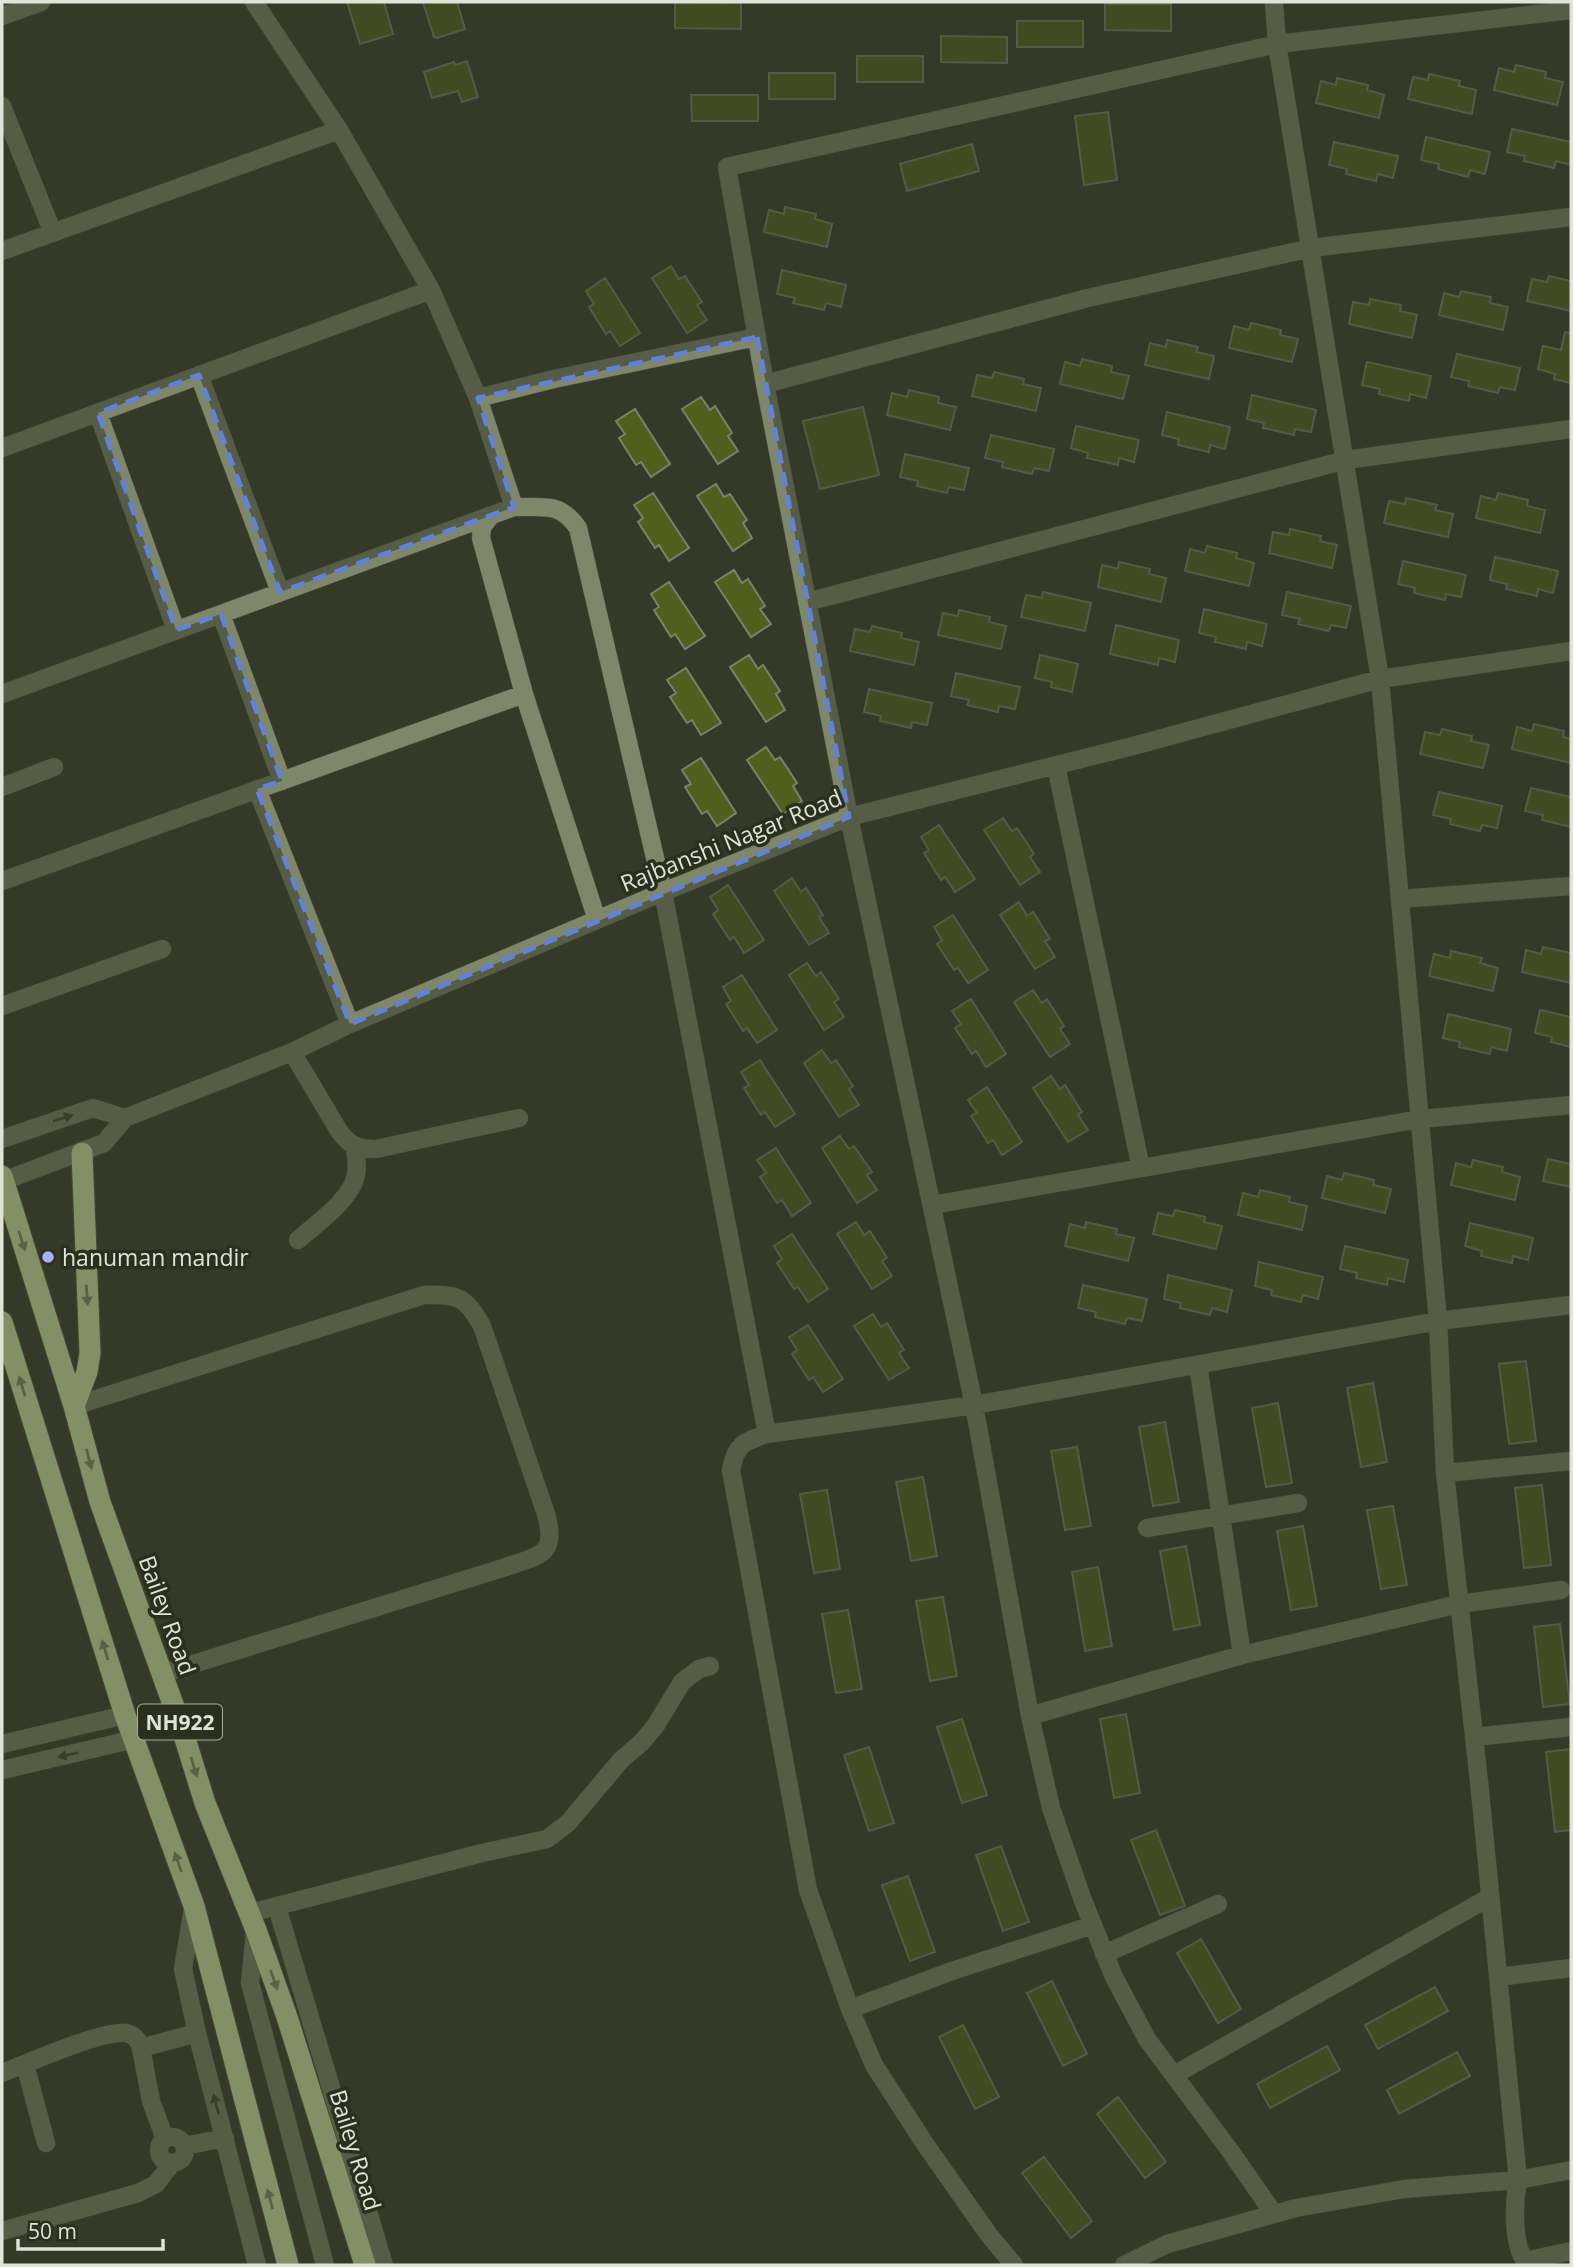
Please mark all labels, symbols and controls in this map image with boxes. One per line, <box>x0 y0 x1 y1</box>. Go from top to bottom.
street label: Rajbanshi Nagar Road <box>615 781 847 899</box>
one-way arrow <box>53 1112 74 1123</box>
one-way arrow <box>17 1231 28 1252</box>
place label: hanuman mandir <box>62 1241 249 1273</box>
marker: hanuman mandir <box>40 1249 56 1265</box>
one-way arrow <box>82 1284 93 1306</box>
one-way arrow <box>16 1376 27 1397</box>
one-way arrow <box>84 1448 95 1470</box>
street label: Bailey Road <box>132 1551 204 1679</box>
one-way arrow <box>99 1639 110 1660</box>
road number: NH922 <box>138 1704 222 1740</box>
one-way arrow <box>57 1750 79 1761</box>
one-way arrow <box>189 1757 199 1778</box>
one-way arrow <box>172 1851 183 1872</box>
one-way arrow <box>269 1969 280 1990</box>
street label: Bailey Road <box>322 2086 390 2214</box>
one-way arrow <box>210 2093 221 2115</box>
one-way arrow <box>265 2188 275 2209</box>
scale bar <box>18 2208 163 2252</box>
text: 50 m <box>28 2217 77 2245</box>

